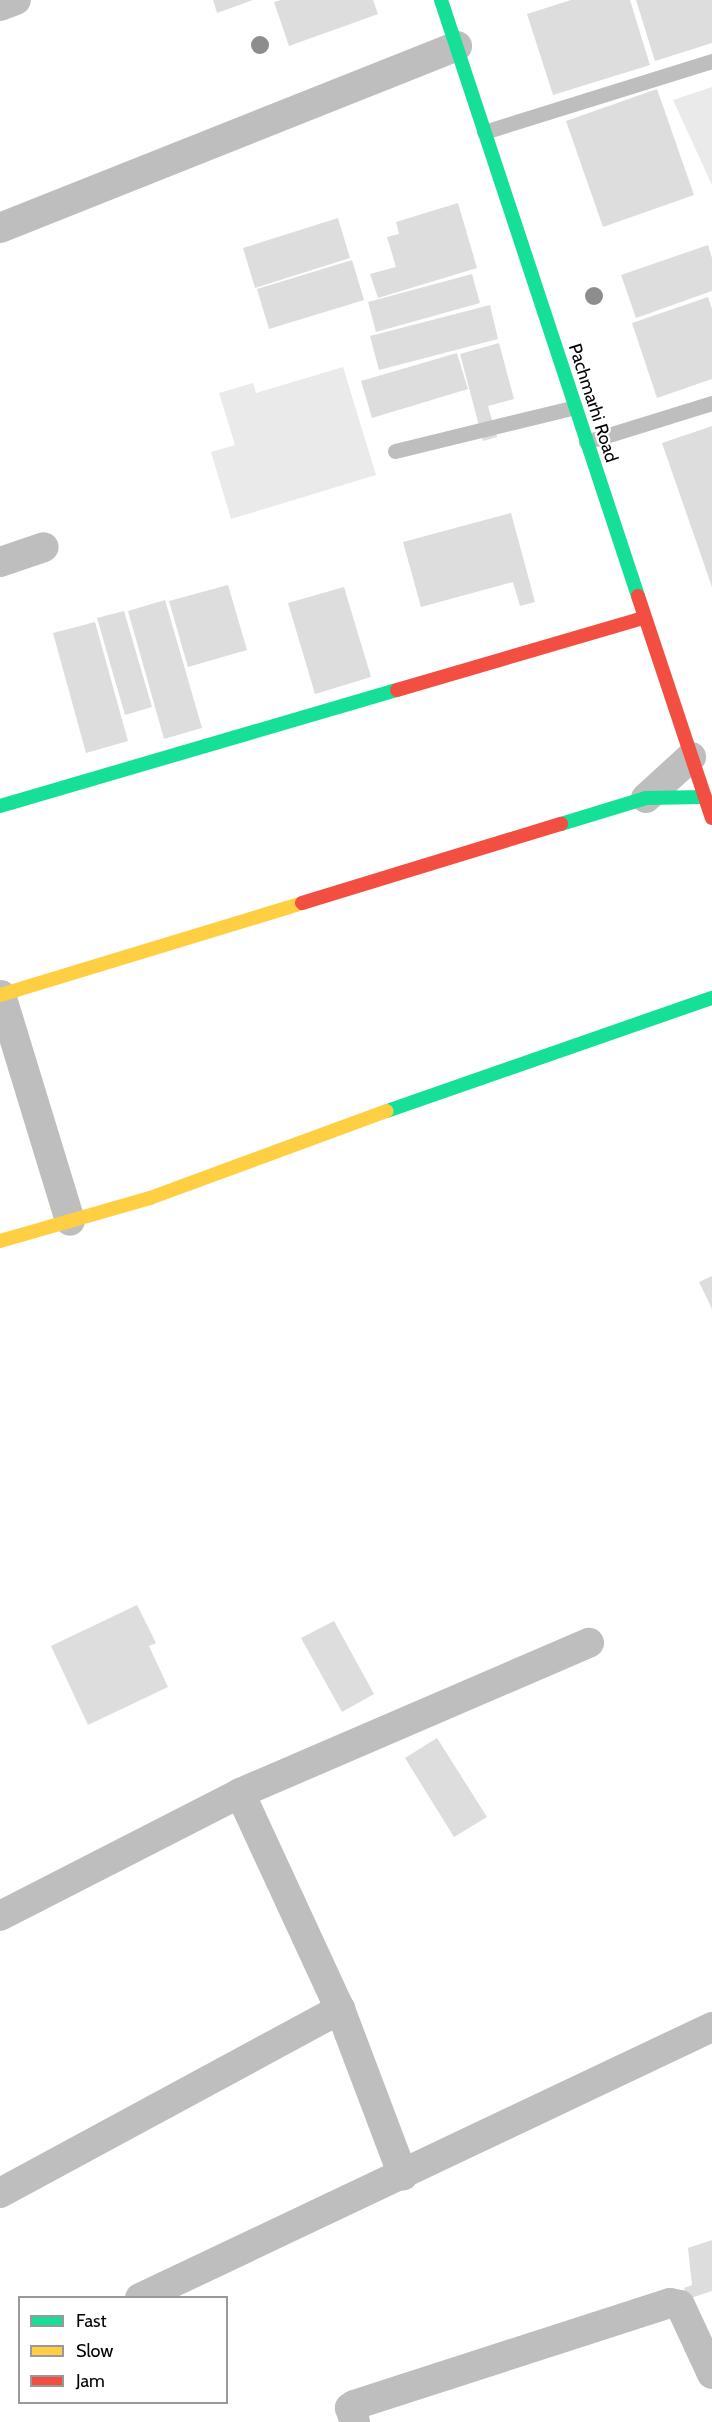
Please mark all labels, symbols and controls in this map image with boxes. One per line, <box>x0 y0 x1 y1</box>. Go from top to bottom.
street label: Pachmarhi Road <box>564 341 622 465</box>
legend <box>18 2296 228 2404</box>
text: Fast <box>76 2310 107 2332</box>
text: Slow <box>76 2340 113 2362</box>
text: Jam <box>76 2370 105 2392</box>

